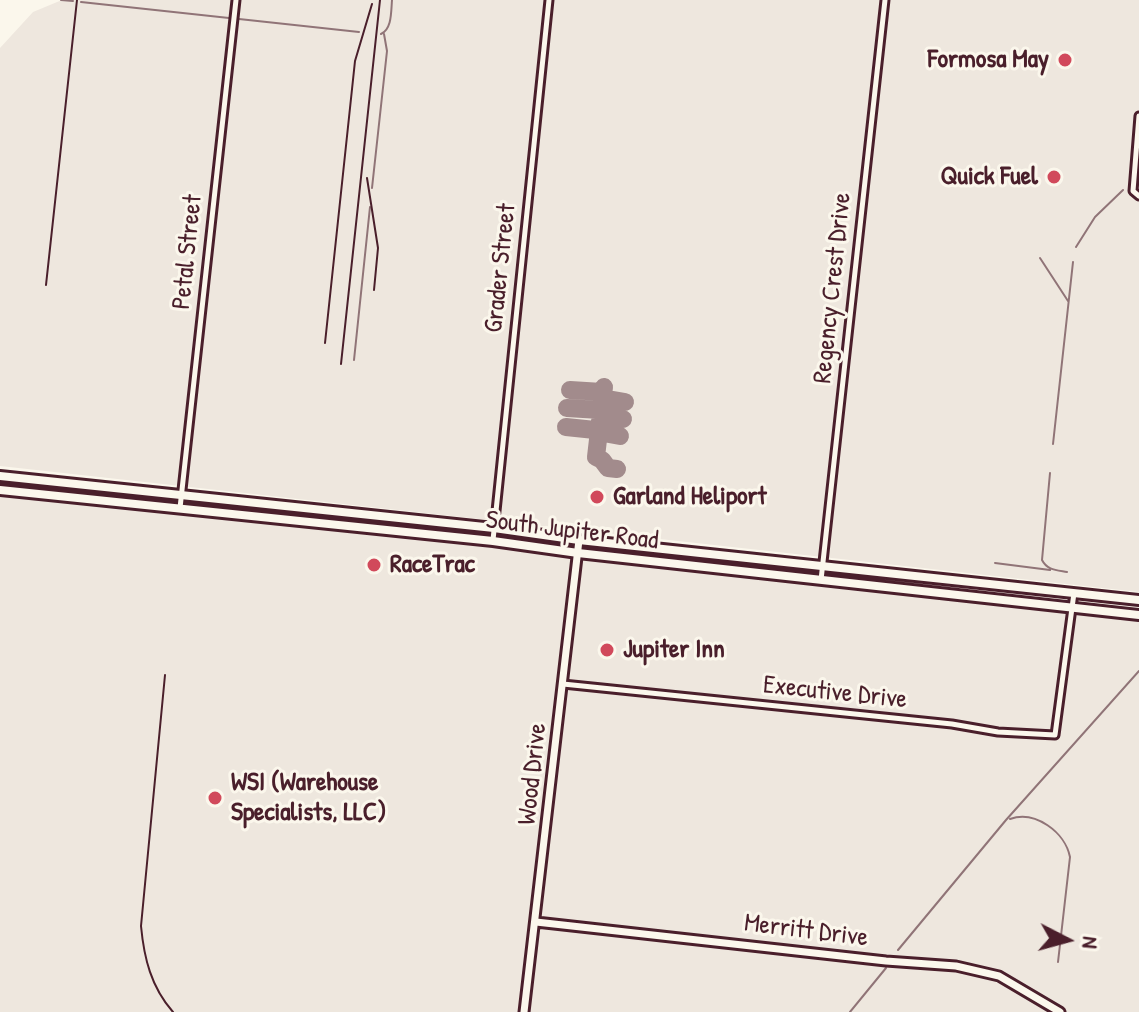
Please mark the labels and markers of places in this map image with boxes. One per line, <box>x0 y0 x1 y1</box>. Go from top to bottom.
place label: Formosa May <box>928 44 1049 76</box>
marker: Formosa May <box>1056 51 1074 69</box>
place label: Quick Fuel <box>940 161 1038 193</box>
marker: Quick Fuel <box>1045 168 1063 186</box>
place label: Garland Heliport <box>613 481 766 513</box>
marker: Garland Heliport <box>588 488 606 506</box>
place label: RaceTrac <box>390 549 475 581</box>
marker: RaceTrac <box>365 556 383 574</box>
place label: Jupiter Inn <box>623 634 725 666</box>
marker: Jupiter Inn <box>598 641 616 659</box>
place label: WSI (Warehouse Specialists, LLC) <box>231 767 387 828</box>
marker: WSI (Warehouse Specialists, LLC) <box>206 789 224 807</box>

